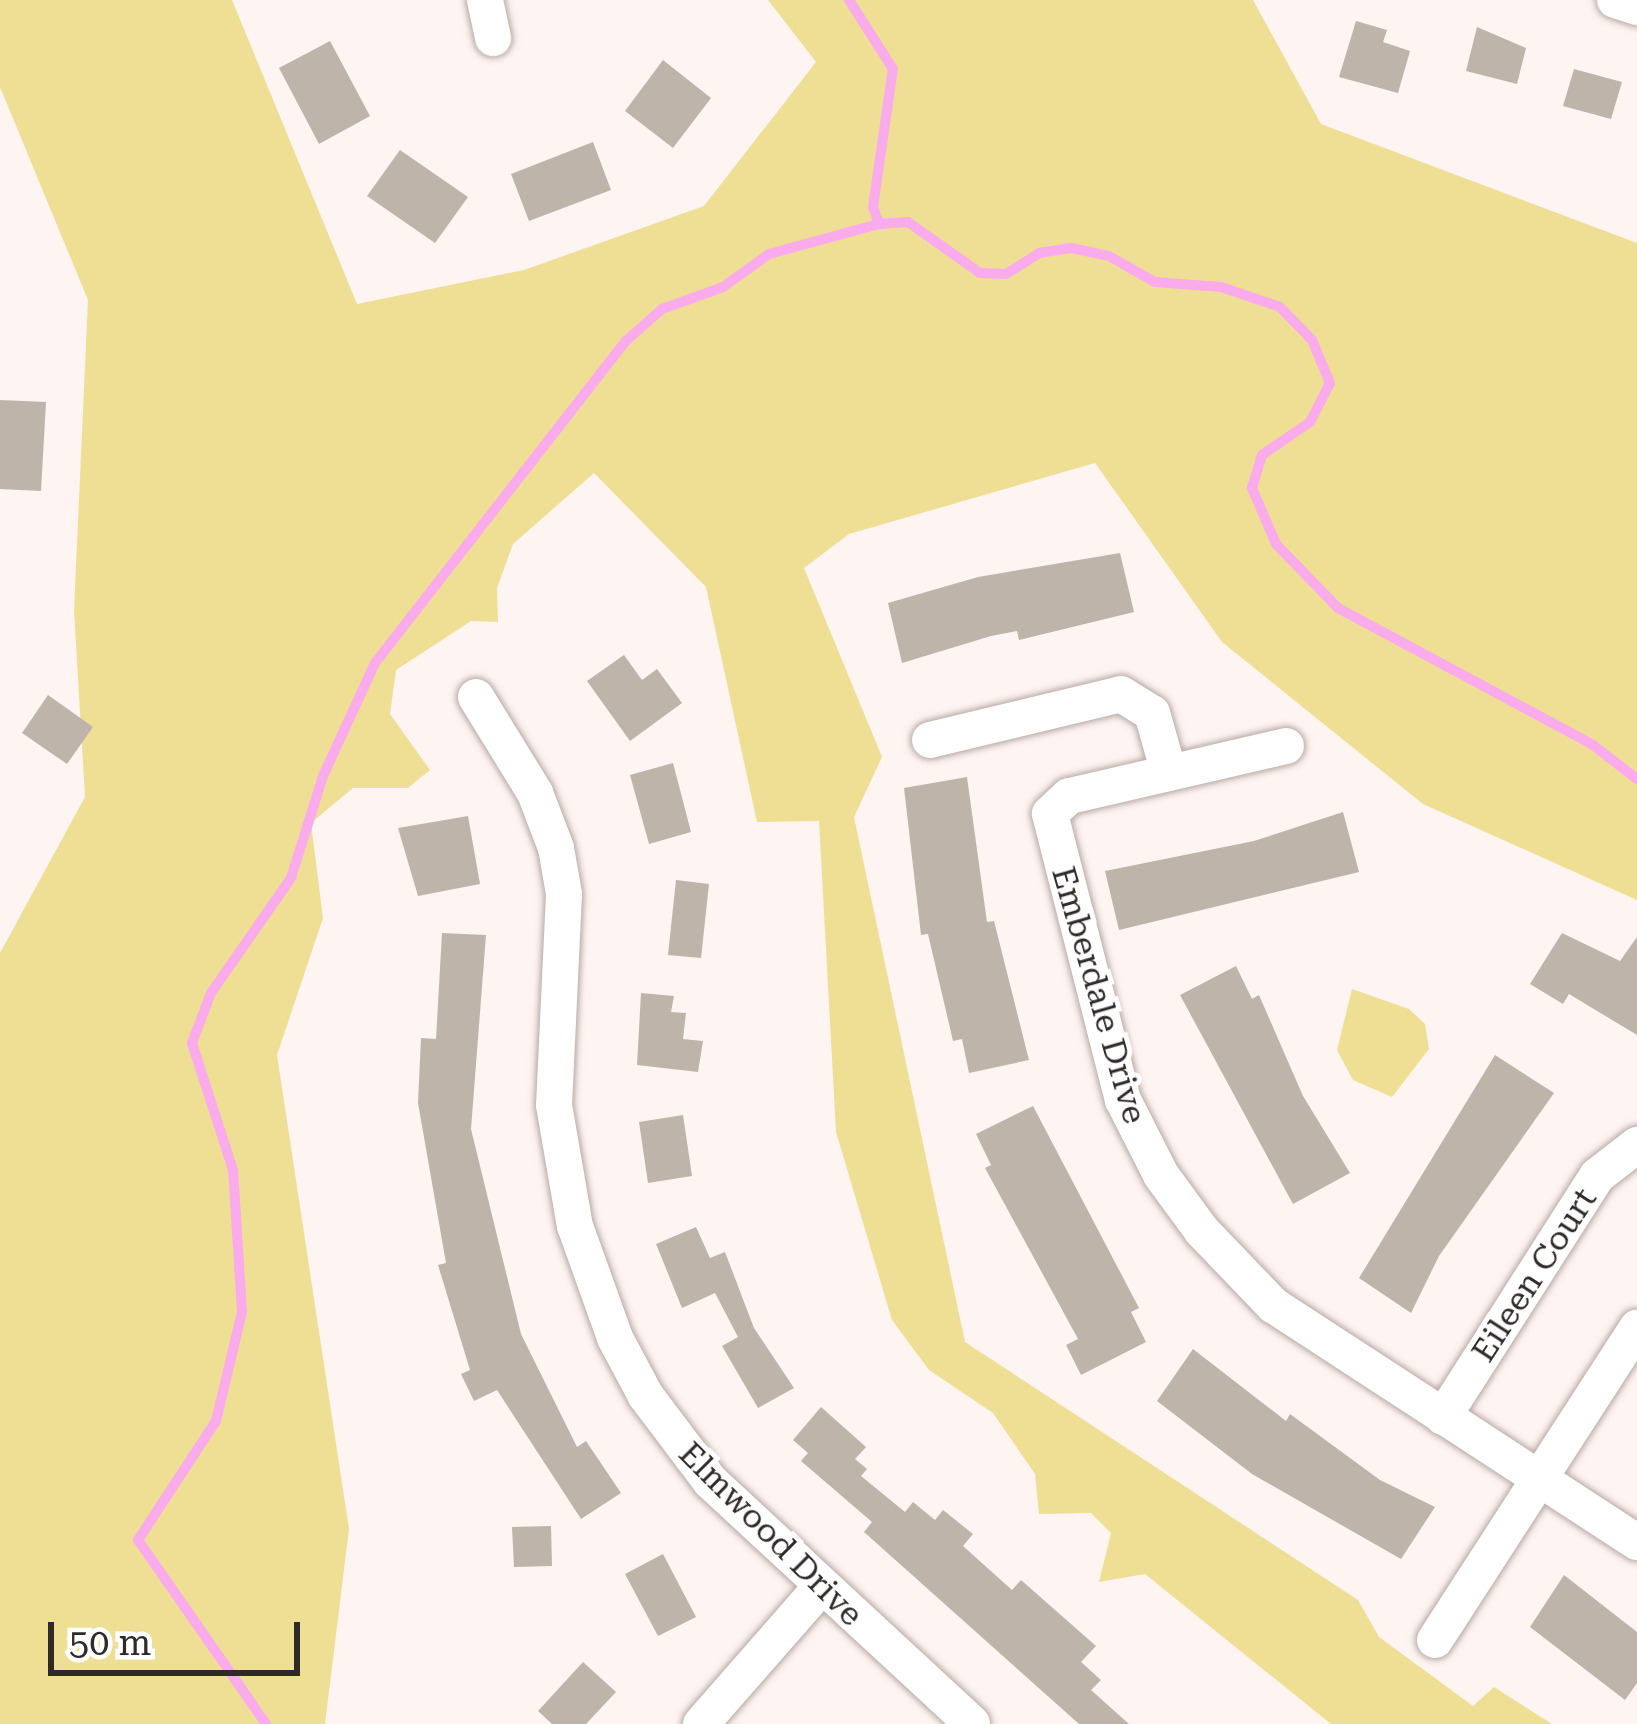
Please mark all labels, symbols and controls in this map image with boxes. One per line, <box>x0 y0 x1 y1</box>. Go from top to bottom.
street label: Emberdale Drive <box>1043 862 1155 1128</box>
street label: Eileen Court <box>1463 1181 1605 1369</box>
street label: Elmwood Drive <box>671 1434 871 1634</box>
scale bar <box>54 1598 306 1672</box>
text: 50 m <box>69 1622 151 1664</box>

